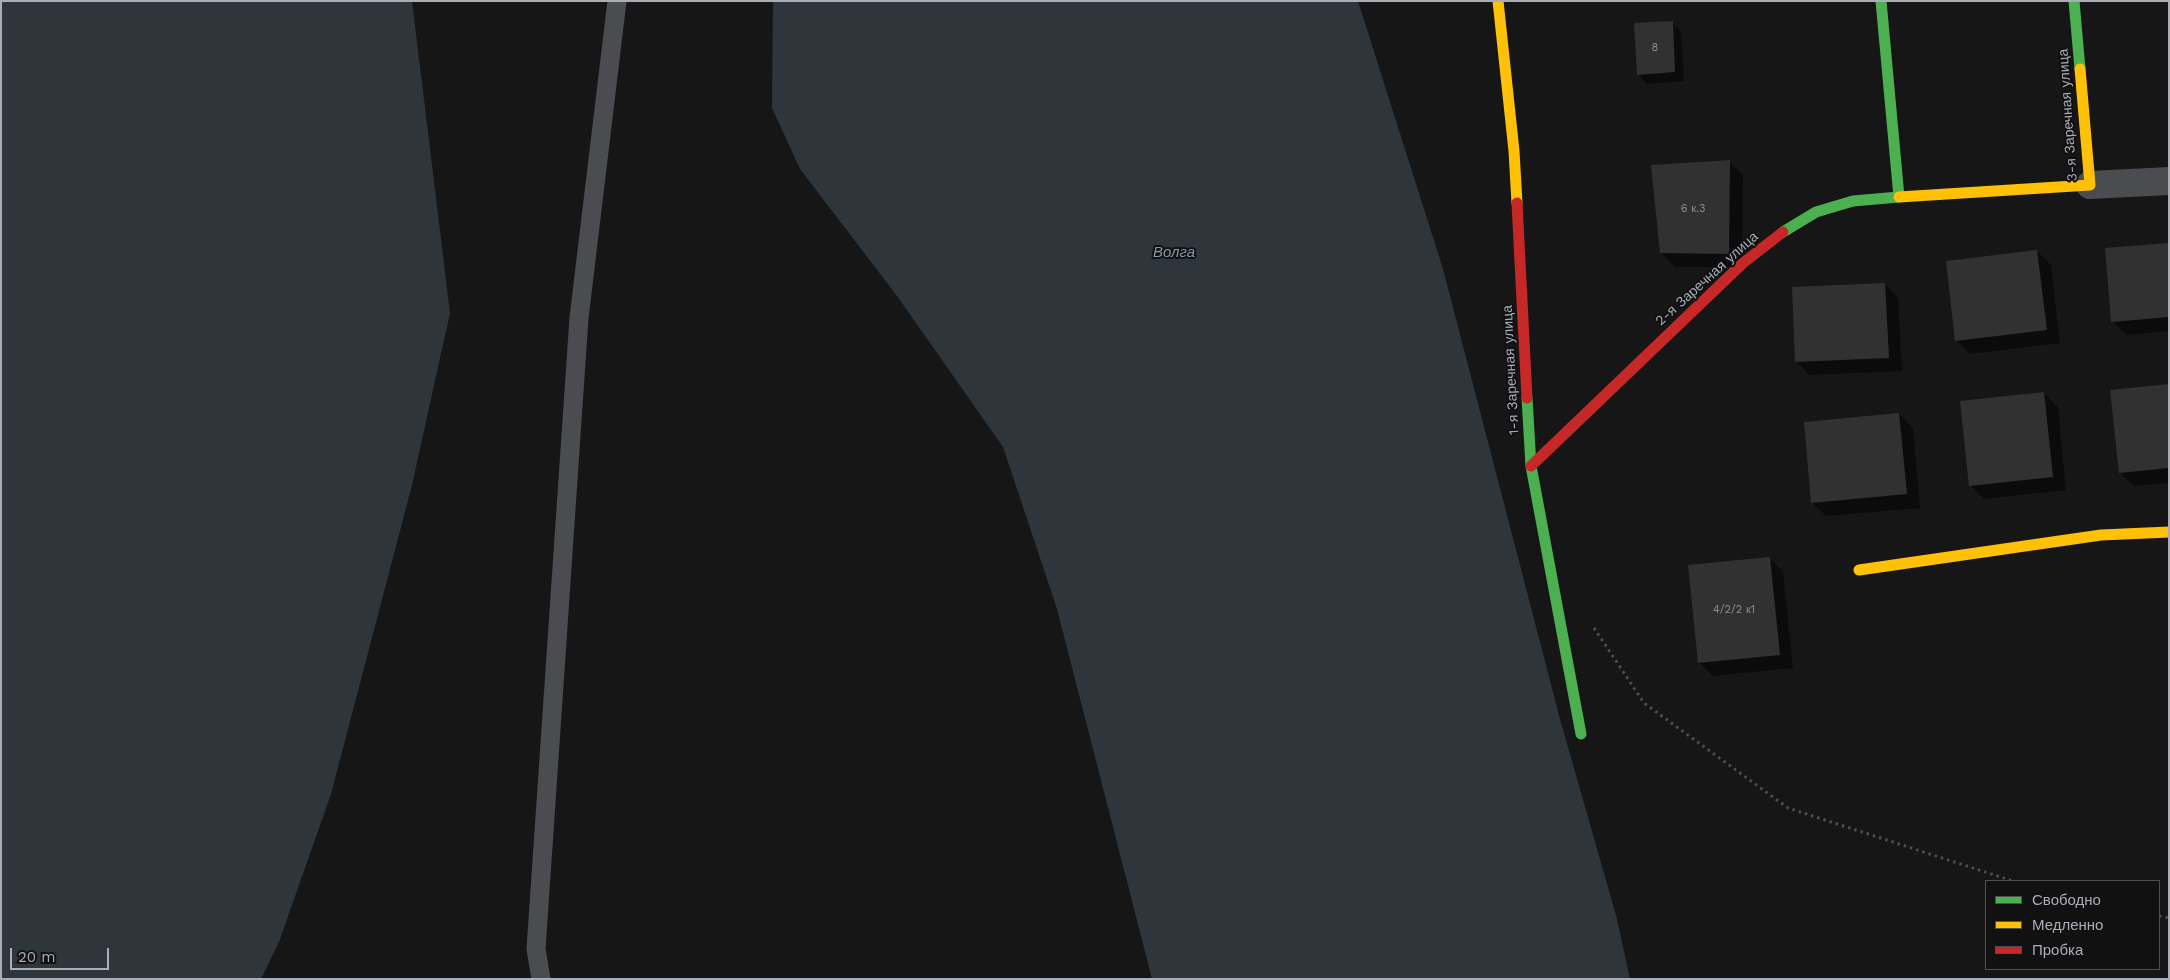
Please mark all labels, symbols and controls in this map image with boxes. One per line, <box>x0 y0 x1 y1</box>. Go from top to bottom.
house number: 8 <box>1652 41 1658 55</box>
street label: 3-я Заречная улица <box>2055 48 2081 182</box>
house number: 6 к.3 <box>1681 202 1705 216</box>
street label: 2-я Заречная улица <box>1652 228 1762 330</box>
water label: Волга <box>1153 244 1195 262</box>
street label: 1-я Заречная улица <box>1499 305 1523 435</box>
house number: 4/2/2 к1 <box>1713 603 1755 617</box>
legend <box>1985 880 2160 970</box>
text: Свободно <box>2032 891 2101 909</box>
text: Медленно <box>2032 916 2103 934</box>
scale bar <box>12 938 111 970</box>
text: Пробка <box>2032 941 2083 959</box>
text: 20 m <box>18 948 56 966</box>

